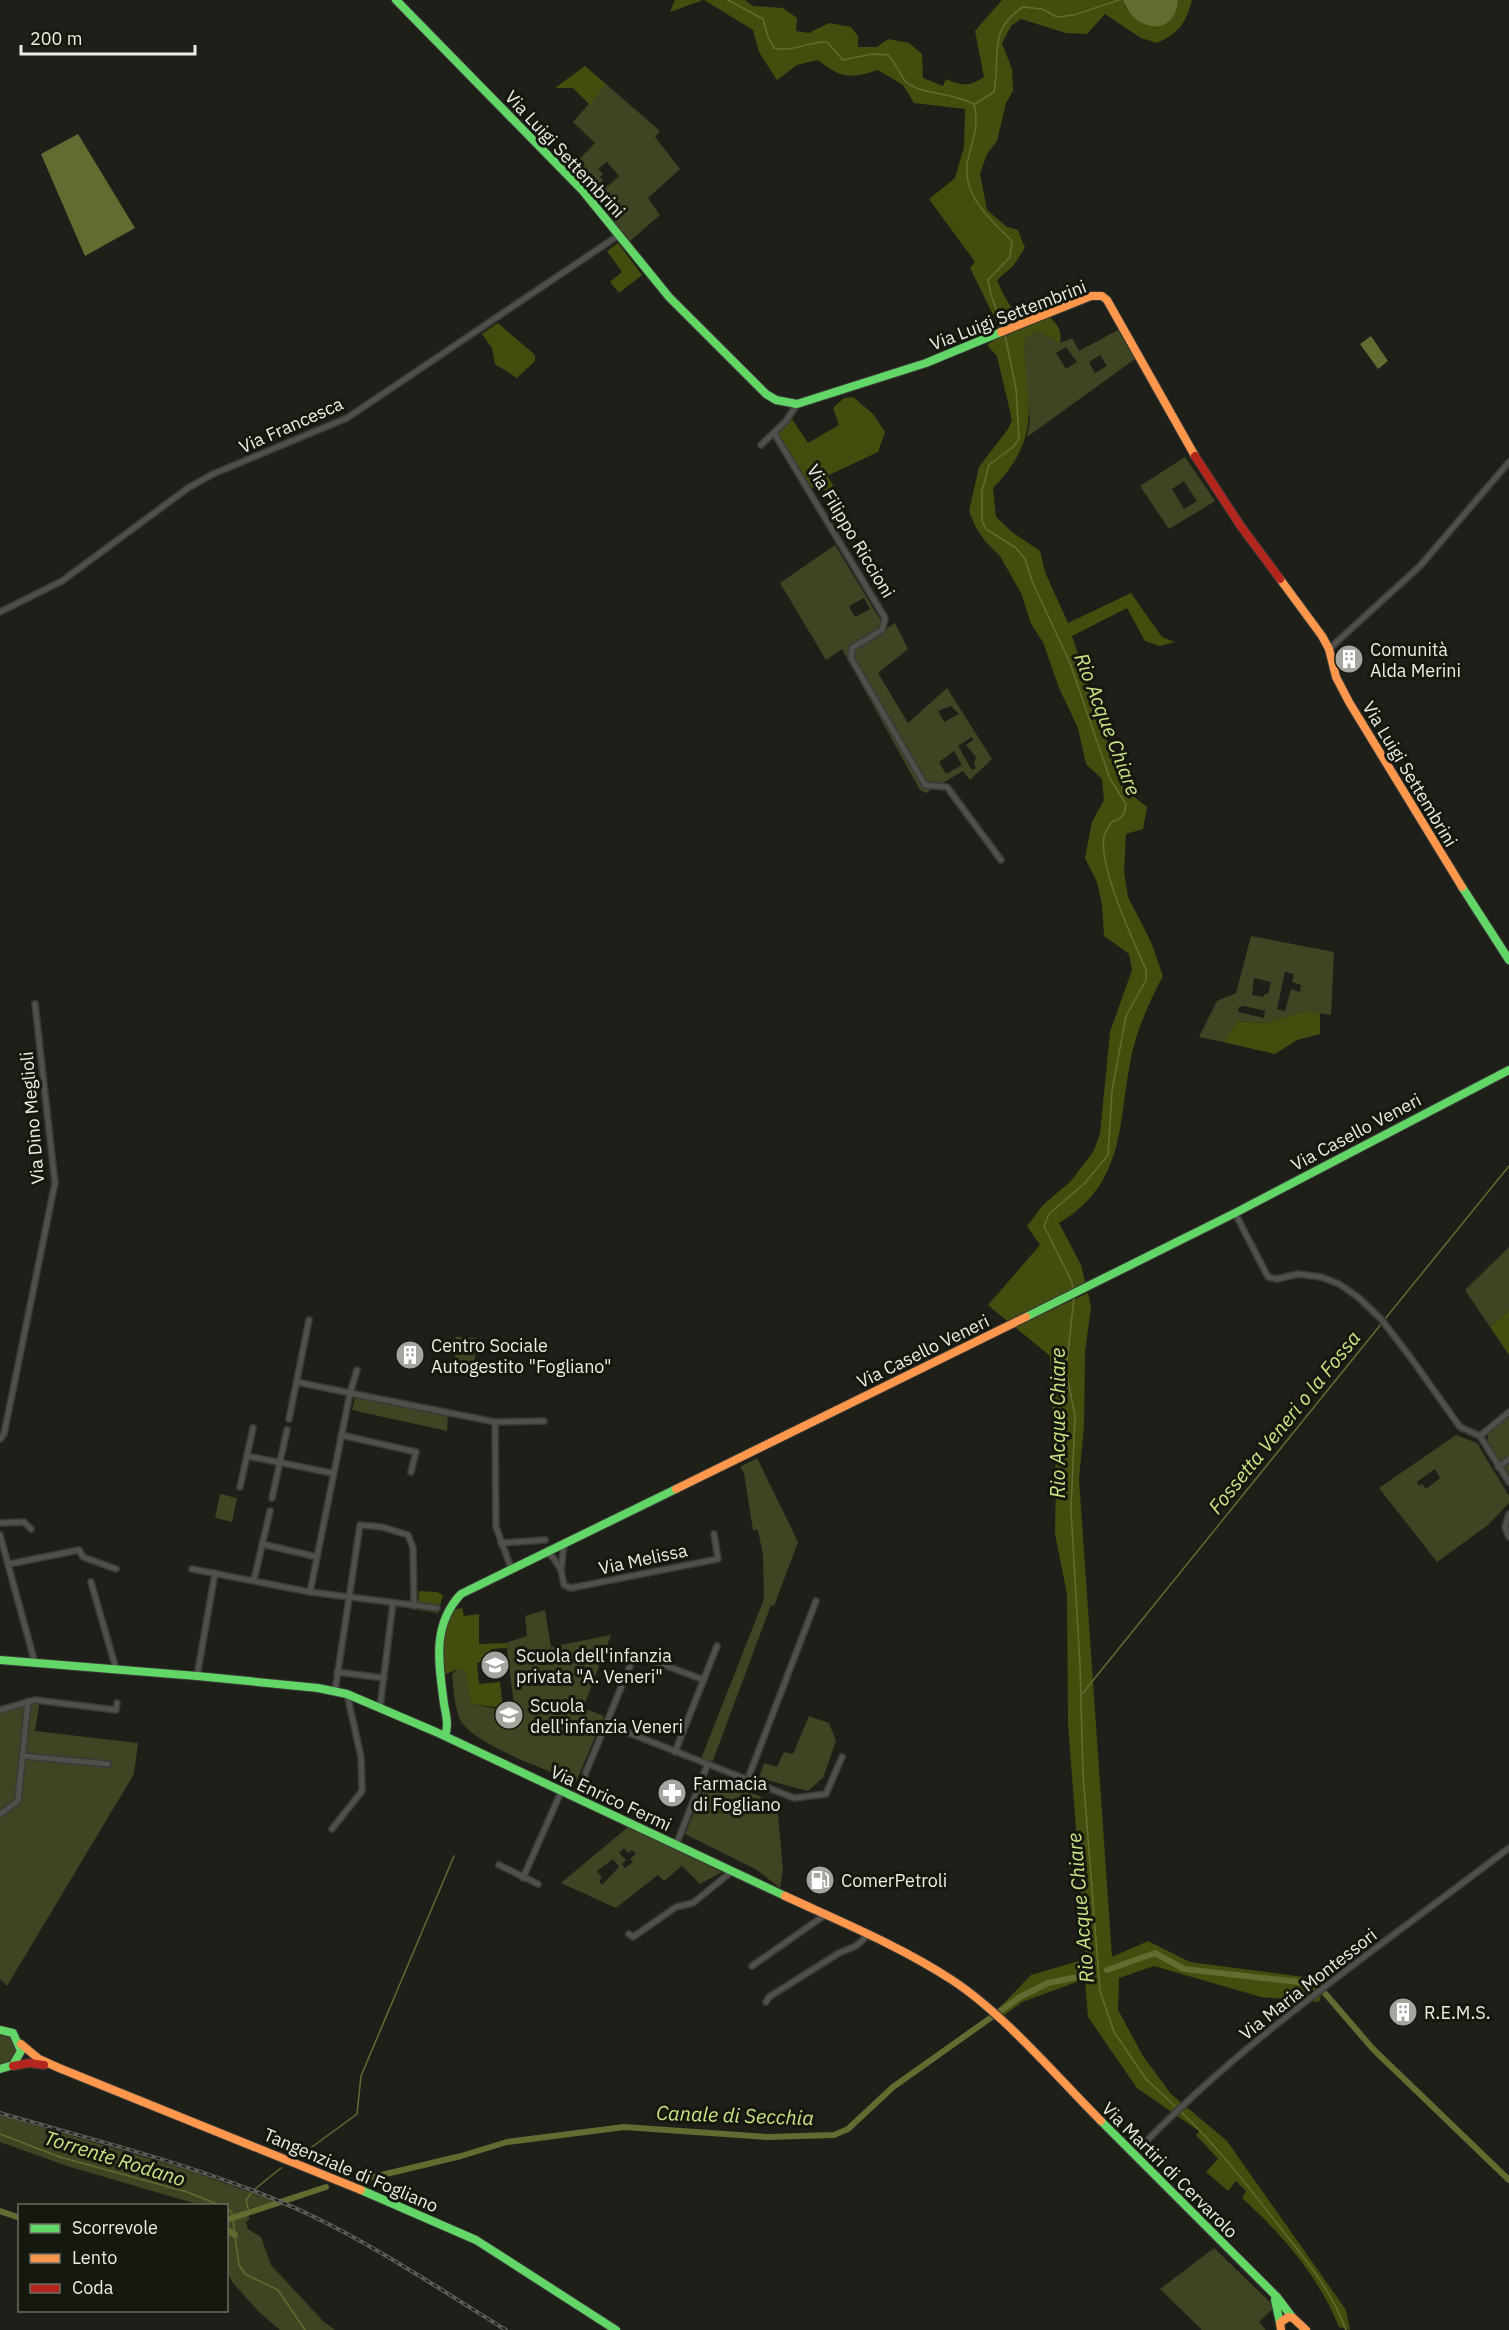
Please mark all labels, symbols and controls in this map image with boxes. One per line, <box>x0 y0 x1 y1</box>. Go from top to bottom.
scale bar <box>21 18 195 56</box>
text: 200 m <box>30 27 82 50</box>
street label: Via Luigi Settembrini <box>500 86 630 222</box>
street label: Via Luigi Settembrini <box>927 275 1089 355</box>
street label: Via Francesca <box>235 392 347 458</box>
street label: Via Filippo Riccioni <box>802 460 900 602</box>
place label: Comunità Alda Merini <box>1370 638 1461 682</box>
building icon: Comunità Alda Merini <box>1333 643 1365 675</box>
water label: Rio Acque Chiare <box>1068 649 1148 799</box>
street label: Via Luigi Settembrini <box>1357 697 1463 851</box>
street label: Via Dino Meglioli <box>15 1051 49 1185</box>
street label: Via Casello Veneri <box>1287 1088 1425 1176</box>
street label: Via Casello Veneri <box>853 1309 993 1393</box>
water label: Fossetta Veneri o la Fossa <box>1202 1325 1366 1519</box>
place label: Centro Sociale Autogestito "Fogliano" <box>431 1334 612 1378</box>
building icon: Centro Sociale Autogestito "Fogliano" <box>394 1339 426 1371</box>
water label: Rio Acque Chiare <box>1044 1348 1071 1498</box>
street label: Via Melissa <box>596 1538 690 1580</box>
place label: Scuola dell'infanzia privata "A. Veneri" <box>516 1644 672 1688</box>
school or university icon: Scuola dell'infanzia privata "A. Veneri" <box>479 1649 511 1681</box>
place label: Scuola dell'infanzia Veneri <box>530 1694 683 1738</box>
school or university icon: Scuola dell'infanzia Veneri <box>493 1699 525 1731</box>
street label: Via Enrico Fermi <box>547 1760 675 1836</box>
place label: Farmacia di Fogliano <box>693 1772 781 1816</box>
pharmacy icon: Farmacia di Fogliano <box>656 1777 688 1809</box>
water label: Rio Acque Chiare <box>1060 1832 1100 1984</box>
fuel station icon: ComerPetroli <box>804 1864 836 1896</box>
place label: ComerPetroli <box>841 1869 947 1892</box>
street label: Via Maria Montessori <box>1235 1923 1381 2045</box>
building icon: R.E.M.S. <box>1387 1996 1419 2028</box>
place label: R.E.M.S. <box>1424 2001 1491 2024</box>
street label: Via Martiri di Cervarolo <box>1097 2097 1243 2243</box>
water label: Canale di Secchia <box>656 2099 814 2131</box>
street label: Tangenziale di Fogliano <box>260 2123 442 2217</box>
water label: Torrente Rodano <box>41 2124 189 2192</box>
legend <box>18 2204 228 2312</box>
text: Scorrevole <box>72 2216 158 2239</box>
text: Lento <box>72 2246 117 2269</box>
text: Coda <box>72 2276 114 2299</box>

